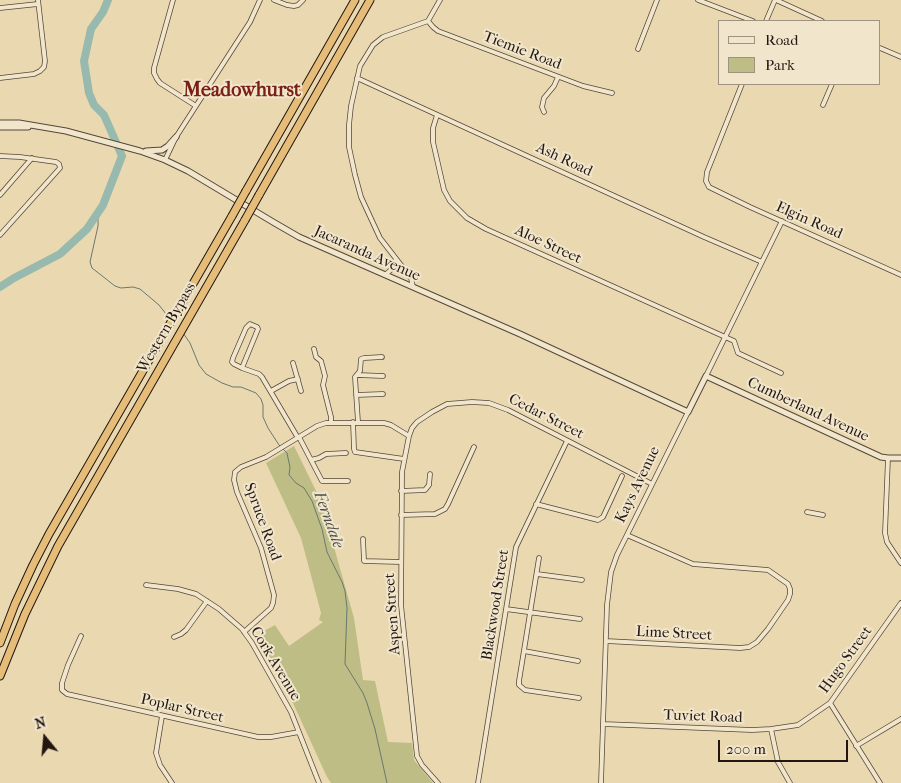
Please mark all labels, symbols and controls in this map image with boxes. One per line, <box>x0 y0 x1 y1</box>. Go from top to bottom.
legend <box>718 20 881 85</box>
street label: Tiemie Road <box>480 28 564 74</box>
text: Road <box>765 31 798 49</box>
text: Park <box>765 56 795 74</box>
district label: Meadowhurst <box>183 79 301 103</box>
street label: Ash Road <box>533 139 595 181</box>
street label: Elgin Road <box>773 198 845 244</box>
street label: Jacaranda Avenue <box>311 222 423 286</box>
street label: Aloe Street <box>512 222 584 268</box>
street label: Western Bypass <box>134 279 200 377</box>
street label: Cumberland Avenue <box>744 374 872 446</box>
street label: Cedar Street <box>505 390 587 444</box>
street label: Kays Avenue <box>612 444 664 526</box>
street label: Spruce Road <box>240 481 284 563</box>
water label: Ferndale <box>309 489 347 551</box>
street label: Blackwood Street <box>478 548 514 662</box>
street label: Aspen Street <box>381 572 405 656</box>
street label: Lime Street <box>636 623 712 645</box>
street label: Hugo Street <box>816 623 876 697</box>
street label: Cork Avenue <box>246 624 304 704</box>
street label: Poplar Street <box>139 691 225 727</box>
street label: Tuviet Road <box>663 707 743 727</box>
north arrow <box>20 713 70 763</box>
text: N <box>33 713 48 733</box>
scale bar <box>721 730 851 762</box>
text: 200 m <box>726 740 766 758</box>

